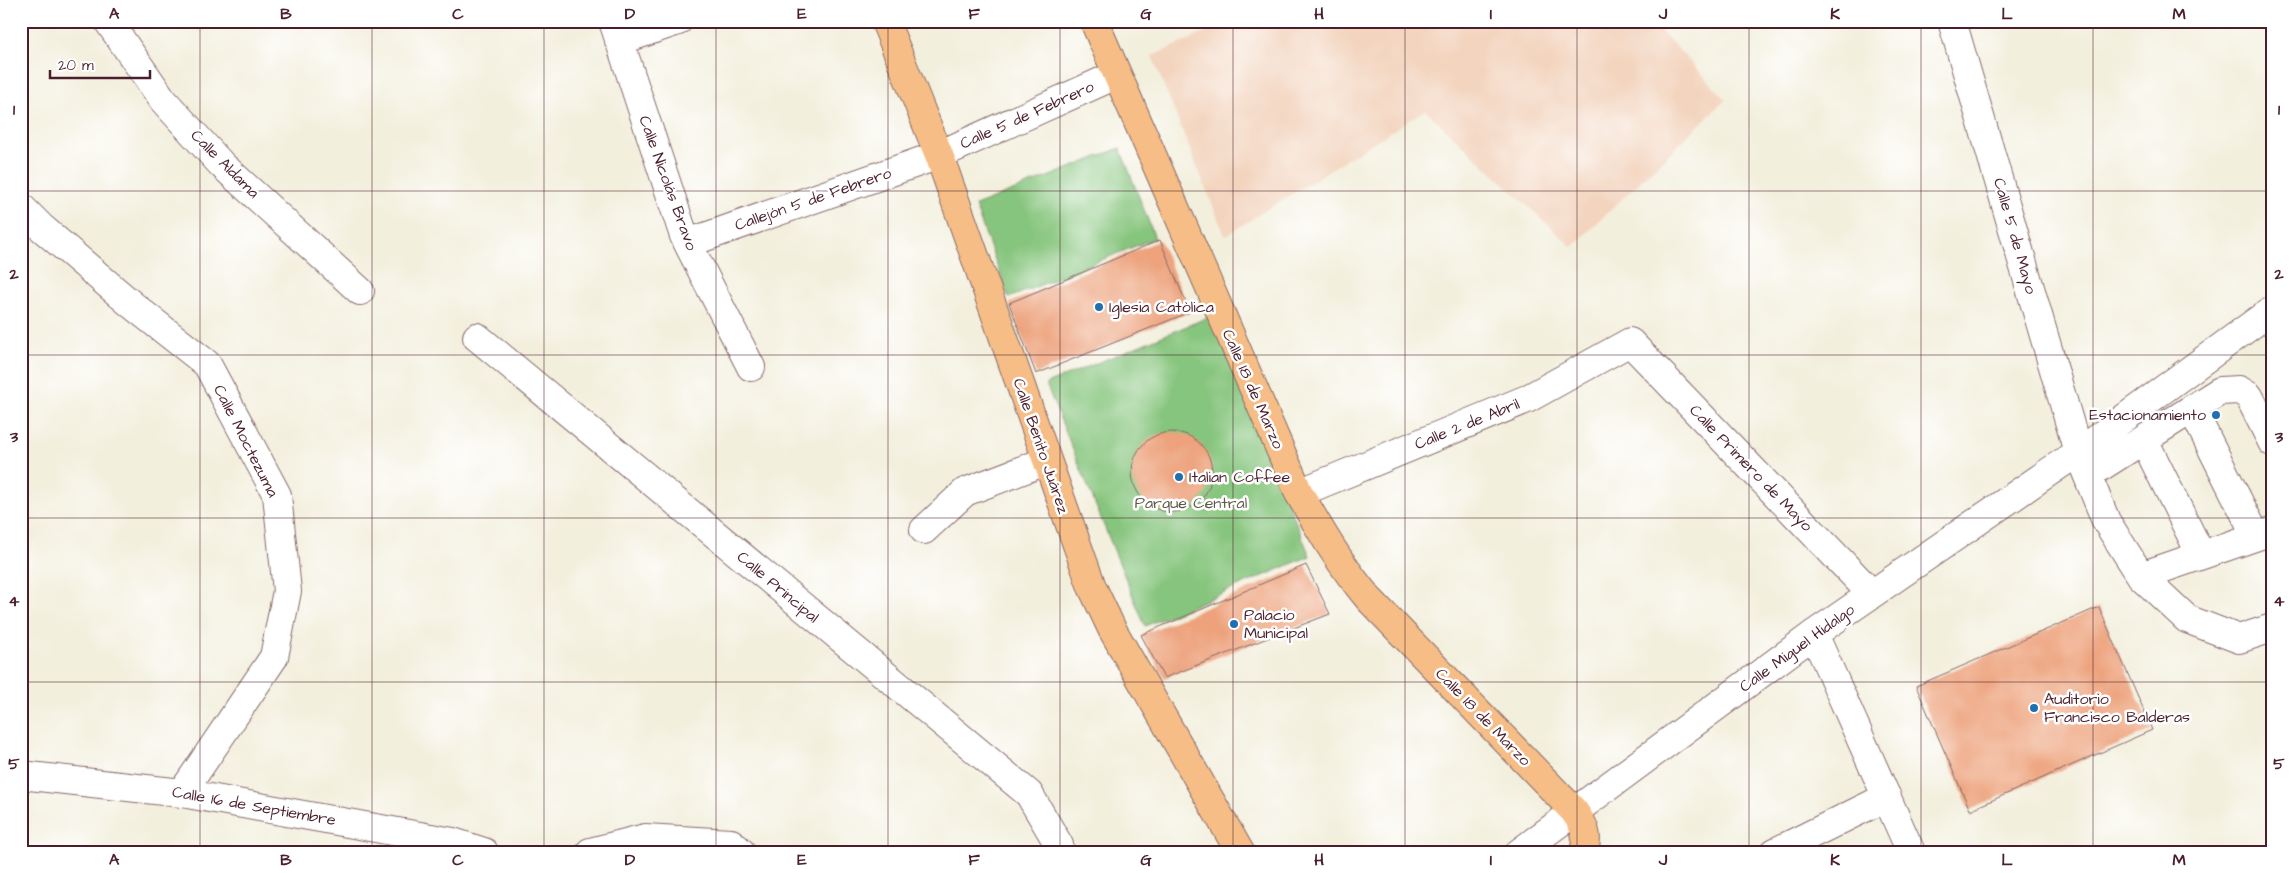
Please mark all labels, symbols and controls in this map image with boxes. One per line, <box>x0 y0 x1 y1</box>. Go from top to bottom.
text: A <box>109 3 120 25</box>
text: B <box>280 3 292 25</box>
text: C <box>452 3 464 25</box>
text: D <box>625 3 636 25</box>
text: E <box>797 3 807 25</box>
text: F <box>968 3 980 25</box>
text: G <box>1140 3 1152 25</box>
text: H <box>1314 3 1324 25</box>
text: I <box>1490 3 1492 25</box>
text: J <box>1658 3 1668 25</box>
text: K <box>1830 3 1840 25</box>
text: L <box>2001 3 2013 25</box>
text: M <box>2172 3 2186 25</box>
scale bar <box>50 48 150 80</box>
text: 20 m <box>58 55 94 76</box>
street label: Calle 5 de Febrero <box>956 76 1098 154</box>
text: 1 <box>13 99 16 121</box>
text: 1 <box>2278 99 2281 121</box>
street label: Calle Nicolás Bravo <box>633 113 703 253</box>
street label: Calle Aldama <box>186 125 264 203</box>
street label: Callejón 5 de Febrero <box>732 162 894 236</box>
street label: Calle 5 de Mayo <box>1987 175 2042 297</box>
text: 2 <box>8 263 19 285</box>
text: 2 <box>2273 263 2284 285</box>
place label: Iglesia Catòlica <box>1109 296 1214 319</box>
marker: Iglesia Catòlica <box>1093 301 1105 313</box>
street label: Calle 18 de Marzo <box>1217 326 1289 452</box>
street label: Calle Benito Juárez <box>1007 375 1075 517</box>
street label: Calle Moctezuma <box>208 381 284 501</box>
street label: Calle 2 de Abril <box>1411 393 1523 455</box>
street label: Calle Primero de Mayo <box>1684 400 1818 537</box>
place label: Estacionamiento <box>2089 404 2206 426</box>
marker: Estacionamiento <box>2210 409 2222 421</box>
text: 3 <box>9 426 19 448</box>
text: 3 <box>2274 426 2284 448</box>
place label: Italian Coffee <box>1189 466 1291 488</box>
marker: Italian Coffee <box>1173 471 1185 483</box>
park label: Parque Central <box>1135 492 1247 514</box>
street label: Calle Principal <box>732 546 824 628</box>
text: 4 <box>9 590 20 612</box>
text: 4 <box>2274 590 2285 612</box>
street label: Calle Miguel Hidalgo <box>1735 599 1860 698</box>
place label: Palacio Municipal <box>1244 604 1308 644</box>
marker: Palacio Municipal <box>1228 618 1240 630</box>
street label: Calle 18 de Marzo <box>1430 663 1536 771</box>
place label: Auditorio Francisco Balderas <box>2044 688 2190 728</box>
marker: Auditorio Francisco Balderas <box>2028 702 2040 714</box>
text: 5 <box>8 753 20 775</box>
text: 5 <box>2273 753 2285 775</box>
street label: Calle 16 de Septiembre <box>171 781 338 831</box>
text: A <box>109 849 120 871</box>
text: B <box>280 849 292 871</box>
text: C <box>452 849 464 871</box>
text: D <box>625 849 636 871</box>
text: E <box>797 849 807 871</box>
text: F <box>968 849 980 871</box>
text: G <box>1140 849 1152 871</box>
text: H <box>1314 849 1324 871</box>
text: I <box>1490 849 1492 871</box>
text: J <box>1658 849 1668 871</box>
text: K <box>1830 849 1840 871</box>
text: L <box>2001 849 2013 871</box>
text: M <box>2172 849 2186 871</box>

